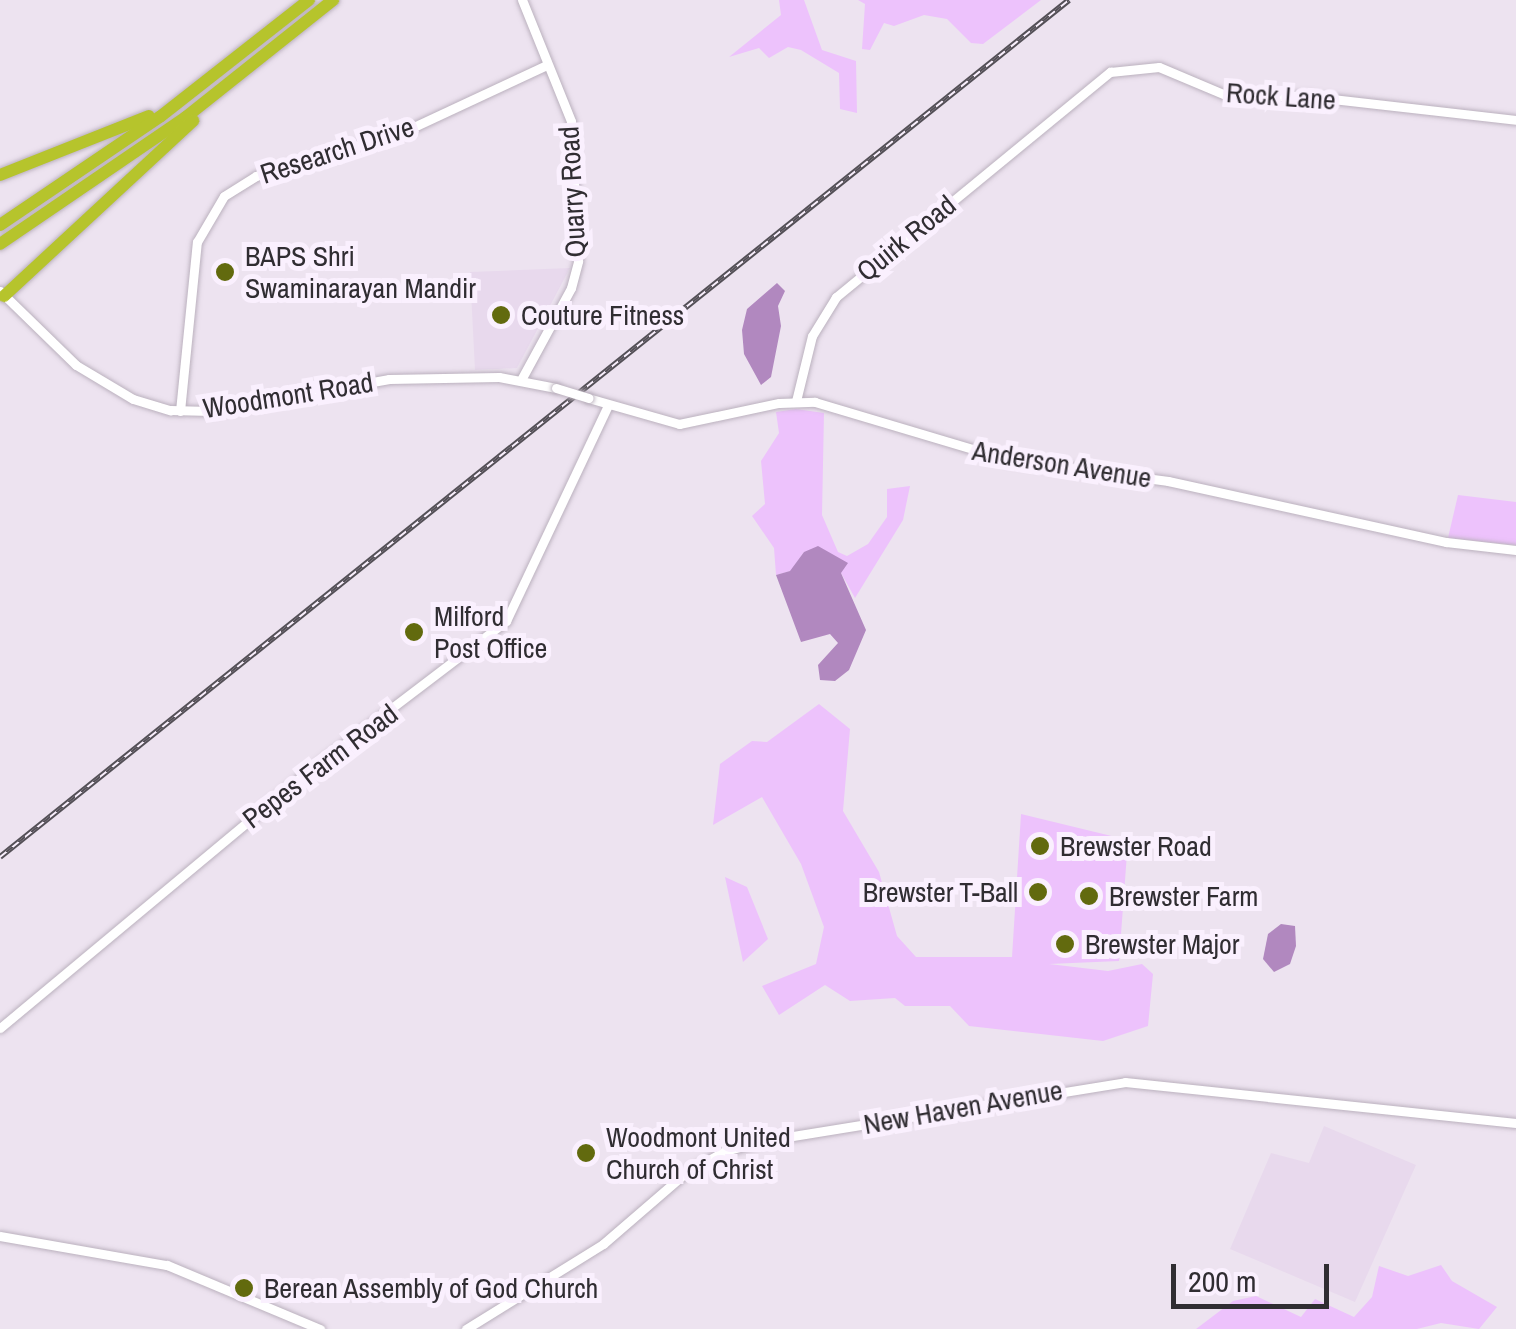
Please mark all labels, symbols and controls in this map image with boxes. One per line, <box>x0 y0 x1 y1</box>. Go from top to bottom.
street label: Rock Lane <box>1225 75 1337 117</box>
street label: Research Drive <box>256 109 418 191</box>
street label: Quarry Road <box>552 125 592 259</box>
street label: Quirk Road <box>850 188 962 288</box>
place label: BAPS Shri Swaminarayan Mandir <box>245 239 476 305</box>
marker: BAPS Shri Swaminarayan Mandir <box>214 261 236 283</box>
place label: Couture Fitness <box>521 298 684 332</box>
marker: Couture Fitness <box>490 304 512 326</box>
street label: Woodmont Road <box>200 365 376 425</box>
street label: Anderson Avenue <box>969 433 1155 495</box>
place label: Milford Post Office <box>434 599 547 665</box>
marker: Milford Post Office <box>403 621 425 643</box>
street label: Pepes Farm Road <box>236 697 404 835</box>
place label: Brewster Road <box>1060 829 1212 863</box>
marker: Brewster Road <box>1029 835 1051 857</box>
place label: Brewster T-Ball <box>862 875 1018 909</box>
place label: Brewster Farm <box>1109 879 1258 913</box>
marker: Brewster T-Ball <box>1027 881 1049 903</box>
marker: Brewster Farm <box>1078 885 1100 907</box>
place label: Brewster Major <box>1085 927 1239 961</box>
marker: Brewster Major <box>1054 933 1076 955</box>
street label: New Haven Avenue <box>860 1073 1066 1141</box>
place label: Woodmont United Church of Christ <box>606 1120 791 1186</box>
marker: Woodmont United Church of Christ <box>575 1142 597 1164</box>
scale bar <box>1176 1244 1334 1306</box>
text: 200 m <box>1188 1261 1256 1301</box>
place label: Berean Assembly of God Church <box>264 1271 600 1305</box>
marker: Berean Assembly of God Church <box>233 1277 255 1299</box>

